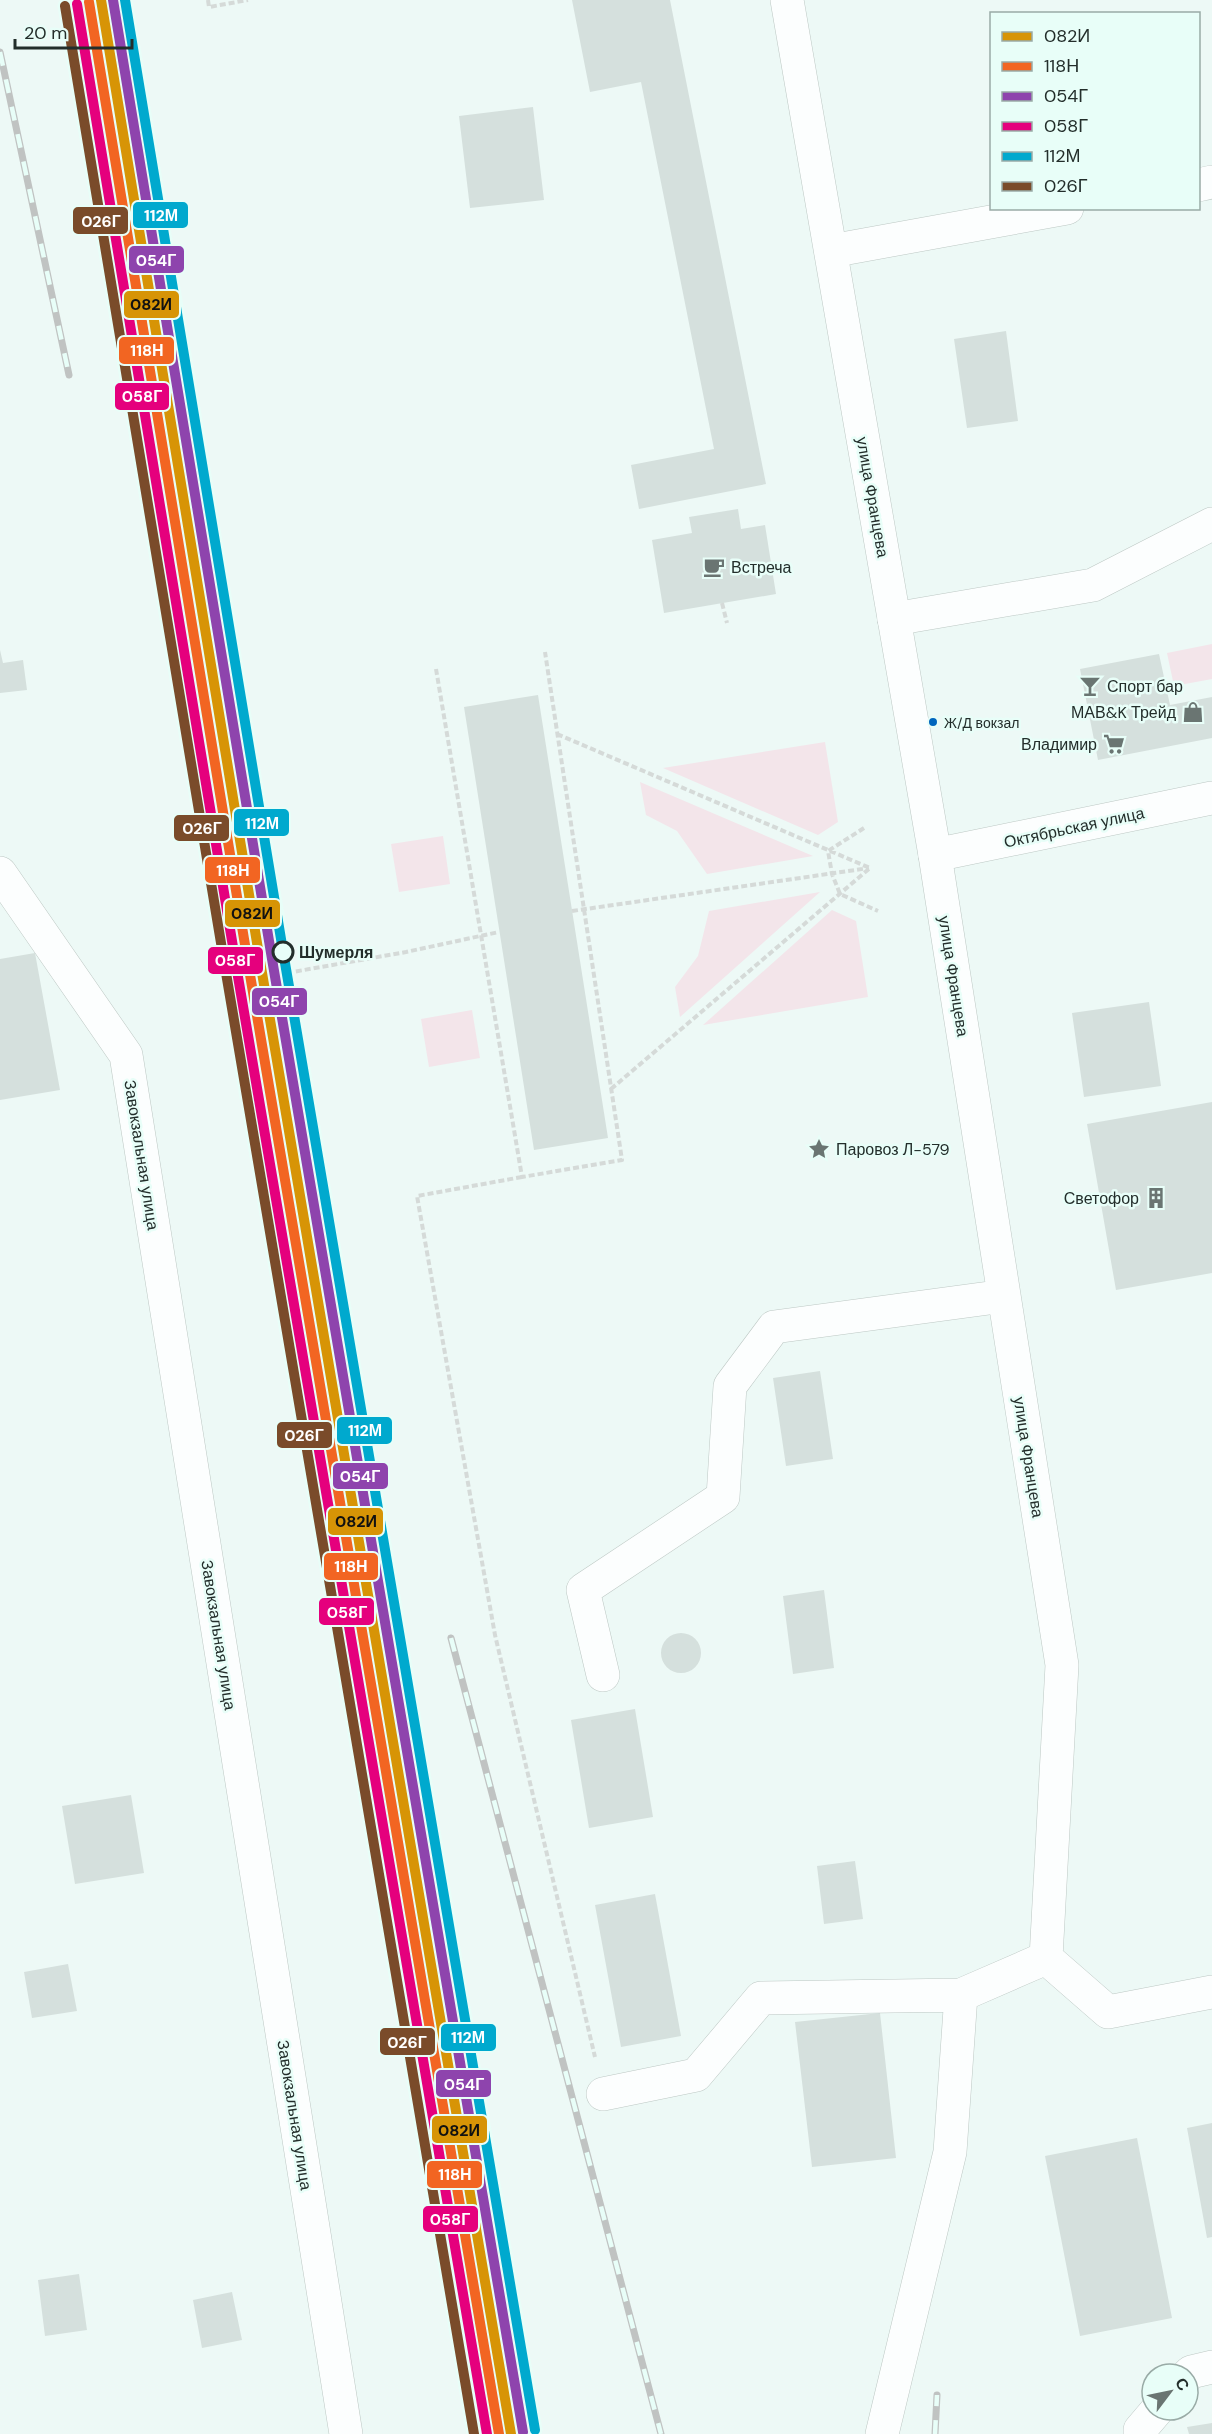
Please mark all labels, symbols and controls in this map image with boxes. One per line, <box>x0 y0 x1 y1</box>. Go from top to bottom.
scale bar <box>15 12 132 50</box>
legend <box>990 12 1200 210</box>
text: 20 m <box>24 21 67 45</box>
text: 082И <box>1044 24 1090 48</box>
text: 118Н <box>1044 54 1079 78</box>
text: 054Г <box>1044 84 1088 108</box>
text: 058Г <box>1044 114 1088 138</box>
text: 112М <box>1044 144 1081 168</box>
text: 026Г <box>1044 174 1088 198</box>
line badge: 112М <box>132 201 189 229</box>
text: 112М <box>144 205 178 226</box>
line badge: 026Г <box>72 206 129 235</box>
text: 026Г <box>81 211 121 232</box>
line badge: 054Г <box>128 245 185 274</box>
text: 054Г <box>136 250 176 271</box>
line badge: 082И <box>123 290 180 319</box>
text: 082И <box>130 294 172 315</box>
line badge: 118Н <box>118 336 175 365</box>
text: 118Н <box>130 340 164 361</box>
line badge: 058Г <box>114 382 170 411</box>
text: 058Г <box>122 386 162 407</box>
street label: улица Францева <box>852 435 893 559</box>
cafe icon: Встреча <box>702 555 726 579</box>
place label: Встреча <box>731 557 792 578</box>
bar icon: Спорт бар <box>1078 674 1102 698</box>
place label: Спорт бар <box>1107 676 1183 697</box>
shop icon: МАВ&K Трейд <box>1181 700 1205 724</box>
place label: МАВ&K Трейд <box>1071 702 1177 723</box>
place label: Ж/Д вокзал <box>944 714 1019 732</box>
marker: Ж/Д вокзал <box>927 716 939 728</box>
supermarket icon: Владимир <box>1102 732 1126 756</box>
place label: Владимир <box>1021 734 1097 755</box>
street label: Октябрьская улица <box>1002 802 1146 853</box>
line badge: 112М <box>233 808 290 837</box>
text: 112М <box>245 813 279 834</box>
line badge: 026Г <box>173 814 230 842</box>
text: 026Г <box>182 818 222 839</box>
line badge: 118Н <box>204 856 261 884</box>
text: 118Н <box>216 860 250 881</box>
line badge: 082И <box>224 899 281 928</box>
text: 082И <box>231 903 273 924</box>
street label: улица Францева <box>934 914 973 1038</box>
marker: Шумерля <box>272 941 294 963</box>
place label: Шумерля <box>299 942 373 963</box>
line badge: 058Г <box>207 946 264 975</box>
text: 058Г <box>215 950 255 971</box>
line badge: 054Г <box>251 987 308 1016</box>
text: 054Г <box>259 991 299 1012</box>
street label: Завокзальная улица <box>119 1079 164 1232</box>
place icon: Паровоз Л-579 <box>807 1137 831 1161</box>
place label: Паровоз Л-579 <box>836 1139 950 1160</box>
building icon: Светофор <box>1144 1186 1168 1210</box>
place label: Светофор <box>1064 1188 1139 1209</box>
street label: улица Францева <box>1009 1395 1048 1519</box>
line badge: 112М <box>336 1416 393 1445</box>
text: 112М <box>348 1420 382 1441</box>
line badge: 026Г <box>276 1421 333 1449</box>
text: 026Г <box>284 1425 324 1446</box>
line badge: 054Г <box>332 1462 389 1490</box>
text: 054Г <box>340 1466 380 1487</box>
line badge: 082И <box>327 1507 384 1536</box>
text: 082И <box>335 1511 377 1532</box>
line badge: 118Н <box>323 1552 379 1581</box>
text: 118Н <box>334 1556 368 1577</box>
street label: Завокзальная улица <box>196 1559 241 1712</box>
line badge: 058Г <box>318 1597 375 1626</box>
text: 058Г <box>327 1602 367 1623</box>
line badge: 112М <box>440 2023 497 2052</box>
line badge: 026Г <box>379 2027 436 2056</box>
text: 112М <box>451 2027 485 2048</box>
text: 026Г <box>387 2032 427 2053</box>
street label: Завокзальная улица <box>272 2039 317 2192</box>
line badge: 054Г <box>435 2069 492 2098</box>
text: 054Г <box>444 2074 484 2095</box>
line badge: 082И <box>431 2115 488 2144</box>
text: 082И <box>438 2120 480 2141</box>
line badge: 118Н <box>426 2160 483 2189</box>
text: 118Н <box>438 2164 472 2185</box>
line badge: 058Г <box>422 2205 479 2233</box>
text: 058Г <box>430 2209 470 2230</box>
north arrow <box>1140 2362 1200 2422</box>
text: С <box>1170 2374 1194 2395</box>

